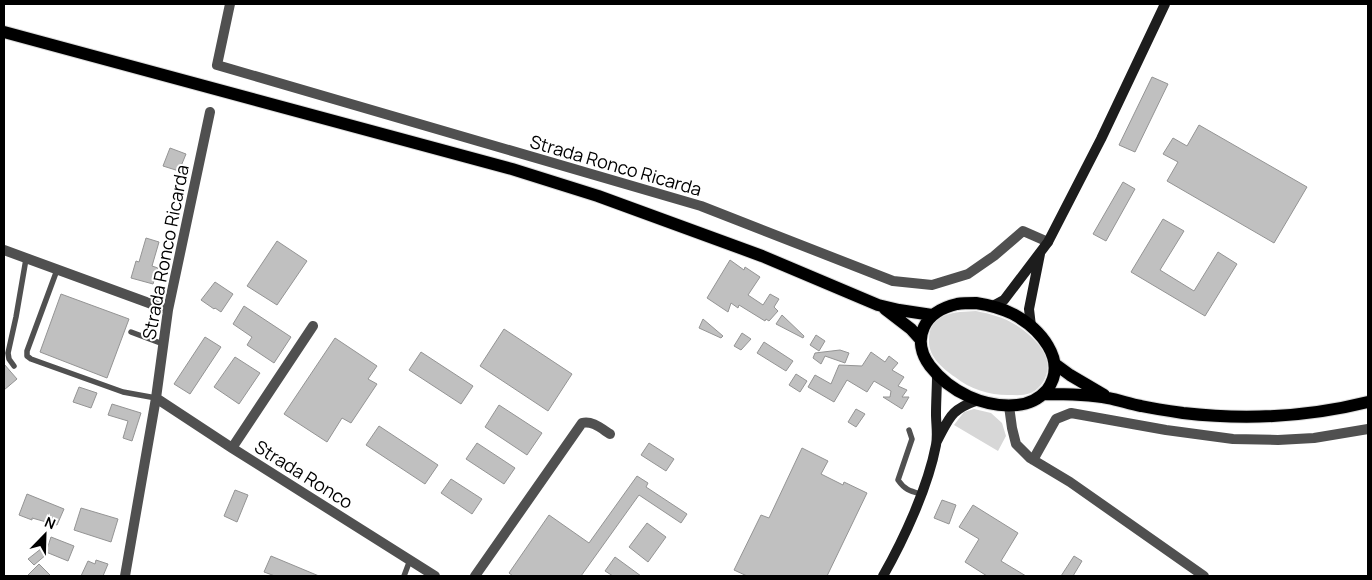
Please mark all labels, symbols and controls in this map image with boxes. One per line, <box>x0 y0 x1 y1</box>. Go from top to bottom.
street label: Strada Ronco Ricarda <box>527 129 705 201</box>
street label: Strada Ronco Ricarda <box>136 162 194 342</box>
street label: Strada Ronco <box>250 434 358 514</box>
north arrow <box>20 510 70 560</box>
text: N <box>42 512 59 533</box>

